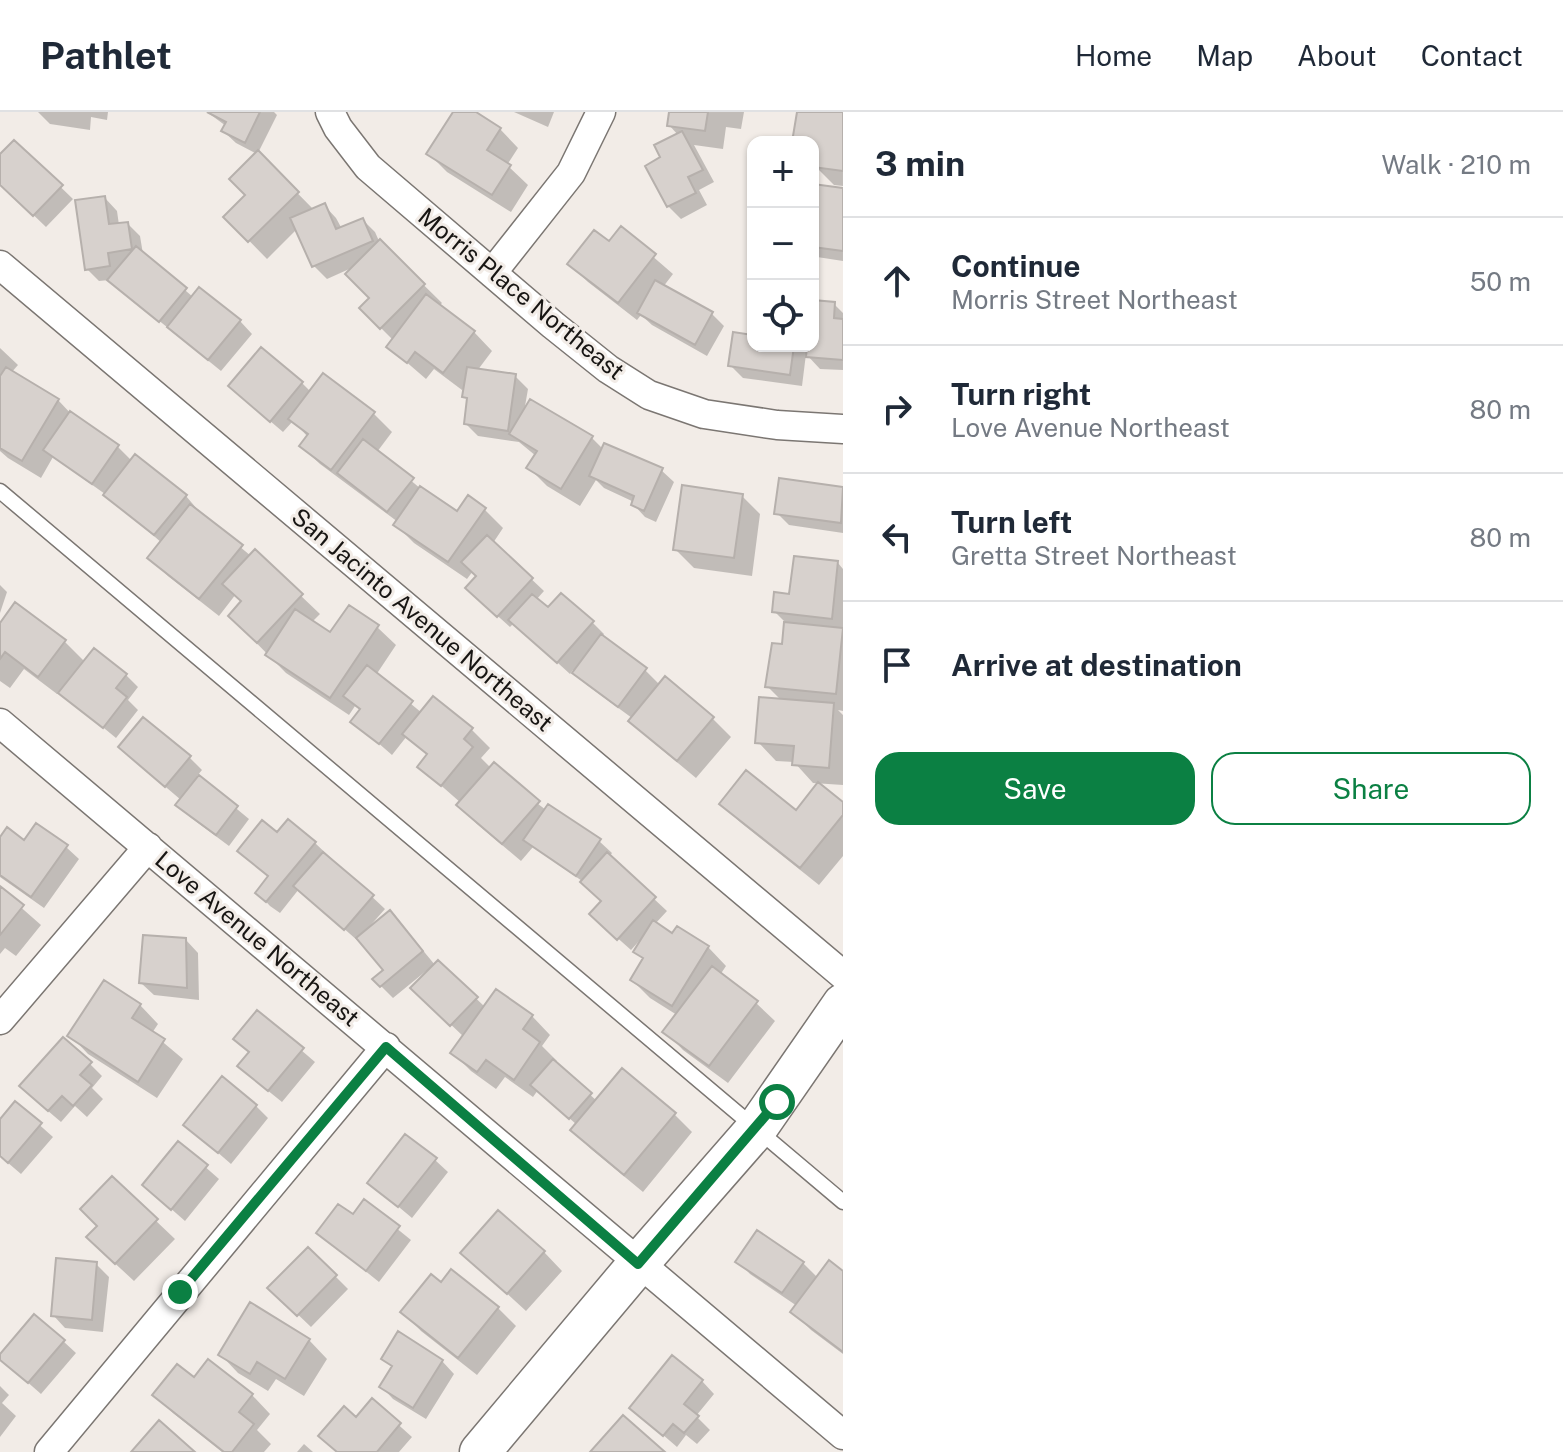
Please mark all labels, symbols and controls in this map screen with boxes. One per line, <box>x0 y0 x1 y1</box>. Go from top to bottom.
text: Pathlet <box>40 33 172 78</box>
text: Home <box>1075 39 1152 72</box>
text: Map <box>1196 39 1253 72</box>
text: About <box>1297 39 1377 72</box>
text: Contact <box>1421 39 1523 72</box>
map controls <box>747 136 819 352</box>
button: + <box>747 136 819 208</box>
text: 3 min <box>875 144 965 184</box>
text: Walk · 210 m <box>1381 149 1531 180</box>
street label: Morris Place Northeast <box>413 202 630 385</box>
button: − <box>747 208 819 280</box>
text: Continue <box>951 248 1081 284</box>
icon: ahead <box>875 259 919 303</box>
text: 50 m <box>1470 266 1531 297</box>
button: locate <box>747 280 819 352</box>
text: Morris Street Northeast <box>951 284 1238 315</box>
text: Turn right <box>951 376 1091 412</box>
icon: right <box>875 387 919 431</box>
text: 80 m <box>1470 394 1531 425</box>
text: Love Avenue Northeast <box>951 412 1230 443</box>
street label: San Jacinto Avenue Northeast <box>287 502 559 737</box>
text: Turn left <box>951 504 1072 540</box>
icon: left <box>875 515 919 559</box>
text: 80 m <box>1470 522 1531 553</box>
text: Gretta Street Northeast <box>951 540 1237 571</box>
icon: arrive <box>875 643 919 687</box>
text: Arrive at destination <box>951 647 1242 683</box>
button: Save <box>875 752 1195 825</box>
button: Share <box>1211 752 1531 825</box>
street label: Love Avenue Northeast <box>150 845 365 1032</box>
route start <box>759 1084 795 1120</box>
route end <box>162 1274 198 1310</box>

